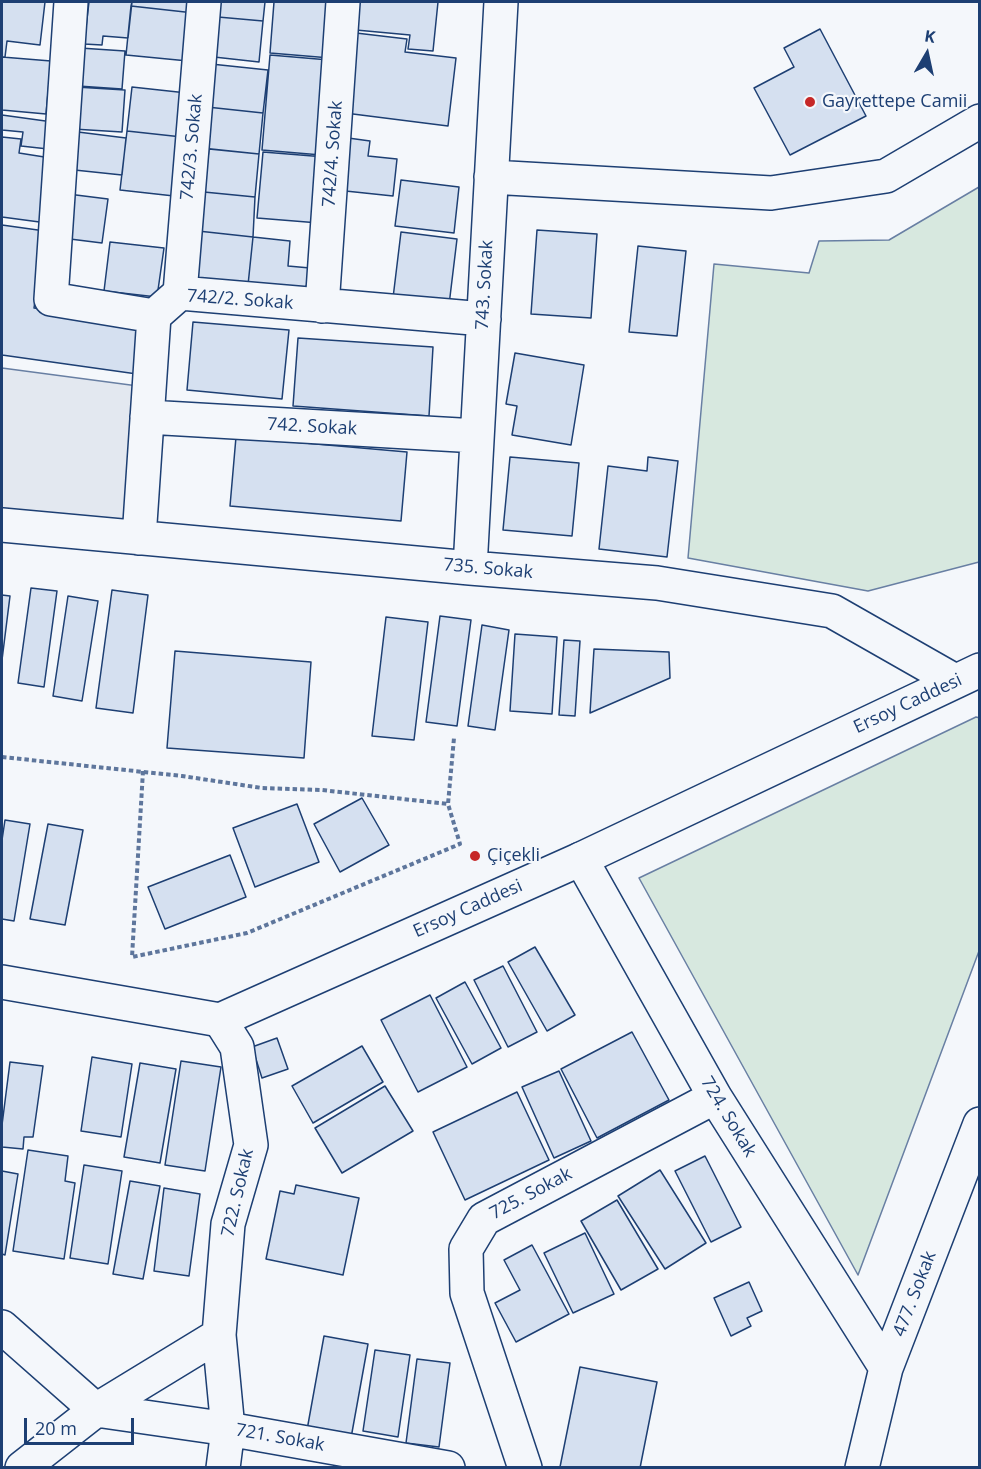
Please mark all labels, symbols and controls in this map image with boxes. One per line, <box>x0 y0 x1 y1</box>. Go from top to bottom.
north arrow <box>897 24 957 84</box>
text: K <box>923 25 937 48</box>
place label: Gayrettepe Camii <box>822 91 967 113</box>
street label: 742/3. Sokak <box>177 93 207 201</box>
marker: Gayrettepe Camii <box>803 95 817 109</box>
street label: 742/4. Sokak <box>319 100 347 208</box>
street label: 743. Sokak <box>472 240 498 330</box>
street label: 742/2. Sokak <box>186 286 294 314</box>
street label: 742. Sokak <box>267 414 357 440</box>
street label: 735. Sokak <box>442 554 534 584</box>
street label: Ersoy Caddesi <box>850 669 966 739</box>
place label: Çiçekli <box>487 845 540 867</box>
marker: Çiçekli <box>468 849 482 863</box>
street label: Ersoy Caddesi <box>410 875 526 943</box>
street label: 724. Sokak <box>696 1073 760 1161</box>
street label: 722. Sokak <box>217 1147 259 1239</box>
street label: 725. Sokak <box>486 1163 576 1225</box>
street label: 477. Sokak <box>889 1248 941 1340</box>
scale bar <box>27 1406 136 1444</box>
text: 20 m <box>35 1416 77 1440</box>
street label: 721. Sokak <box>234 1420 326 1456</box>

